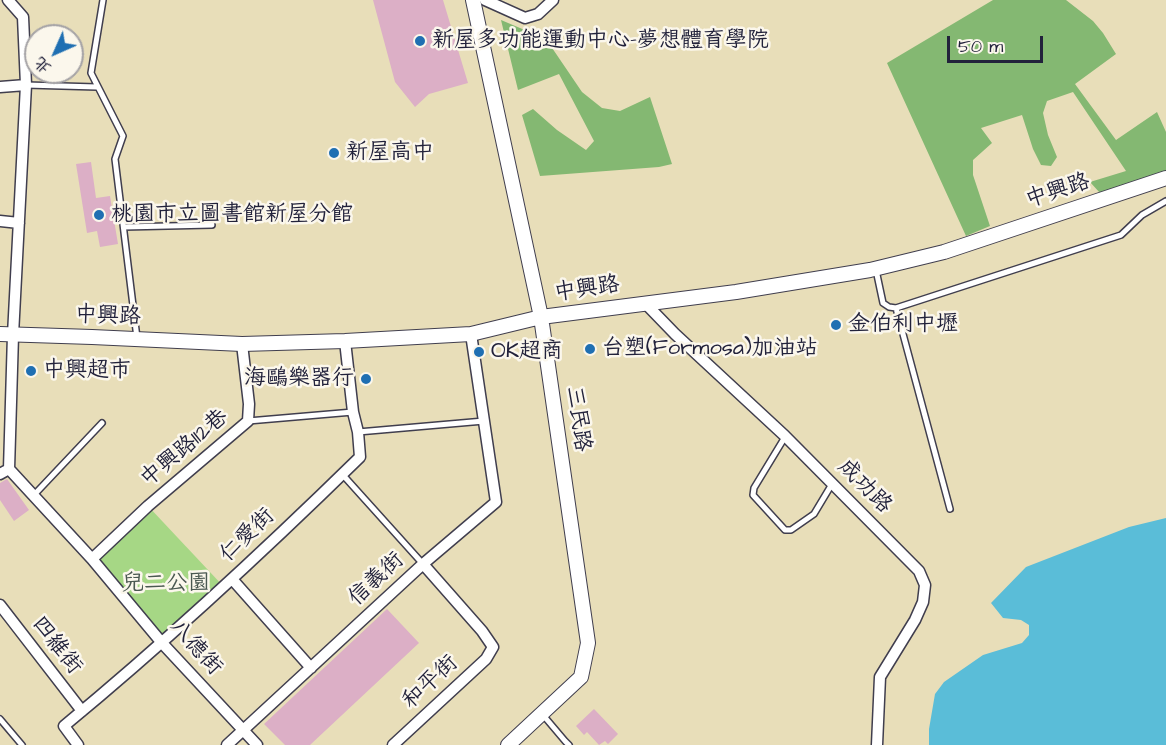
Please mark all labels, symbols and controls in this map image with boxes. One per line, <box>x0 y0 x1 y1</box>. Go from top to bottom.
north arrow <box>24 24 84 84</box>
scale bar <box>950 24 1046 62</box>
place label: 新屋多功能運動中心-夢想體育學院 <box>432 28 769 54</box>
marker: 新屋多功能運動中心-夢想體育學院 <box>413 34 427 48</box>
text: 50 m <box>958 34 1003 59</box>
text: 北 <box>29 52 56 79</box>
place label: 新屋高中 <box>346 140 434 166</box>
marker: 新屋高中 <box>327 146 341 160</box>
street label: 中興路 <box>1023 169 1093 215</box>
place label: 桃園市立圖書館新屋分館 <box>111 202 353 228</box>
marker: 桃園市立圖書館新屋分館 <box>92 208 106 222</box>
street label: 中興路 <box>552 272 622 308</box>
street label: 中興路 <box>75 303 141 331</box>
place label: 金伯利中壢 <box>848 312 958 338</box>
marker: 金伯利中壢 <box>829 318 843 332</box>
place label: 台塑(Formosa)加油站 <box>602 336 818 362</box>
place label: OK超商 <box>491 339 563 365</box>
marker: 台塑(Formosa)加油站 <box>583 342 597 356</box>
marker: OK超商 <box>472 345 486 359</box>
place label: 中興超市 <box>43 358 131 384</box>
marker: 中興超市 <box>24 364 38 378</box>
place label: 海鷗樂器行 <box>244 366 354 392</box>
marker: 海鷗樂器行 <box>359 372 373 386</box>
street label: 三民路 <box>559 384 595 454</box>
street label: 中興路112巷 <box>136 405 234 493</box>
street label: 成功路 <box>831 454 897 520</box>
street label: 仁愛街 <box>215 504 281 568</box>
street label: 信義街 <box>344 548 410 612</box>
park label: 兒二公園 <box>122 571 210 597</box>
street label: 四維街 <box>25 612 87 680</box>
street label: 八德街 <box>163 615 227 681</box>
street label: 和平街 <box>398 651 464 715</box>

